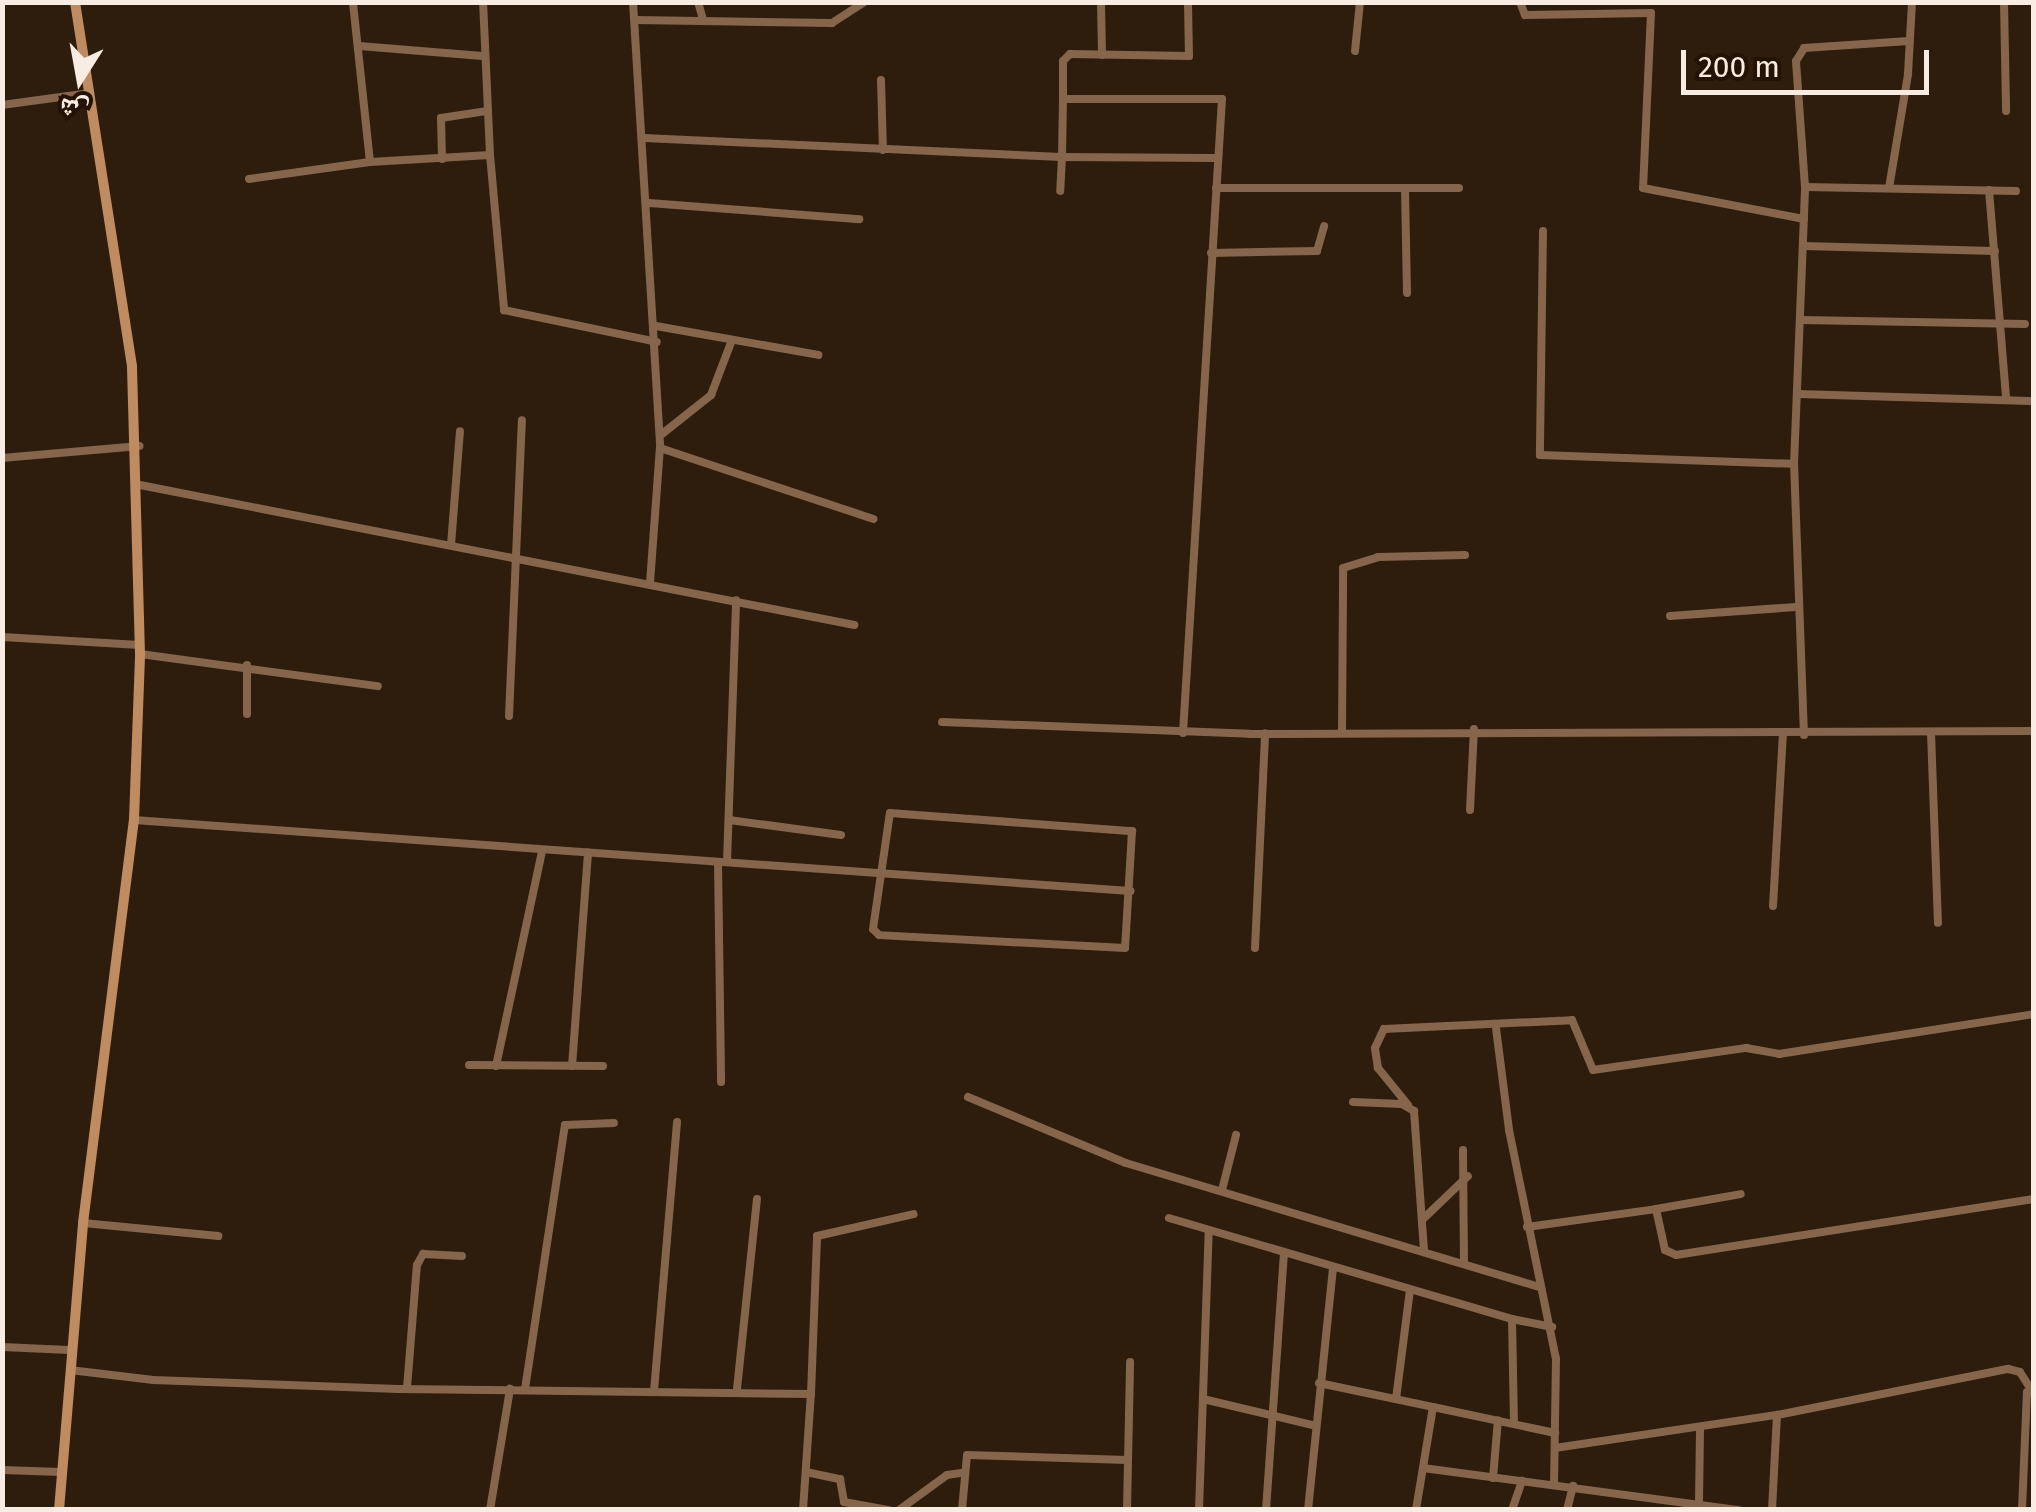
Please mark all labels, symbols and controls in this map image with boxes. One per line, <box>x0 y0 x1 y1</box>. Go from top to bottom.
north arrow <box>30 30 130 130</box>
scale bar <box>1686 30 1934 92</box>
text: 200 m <box>1698 49 1780 85</box>
text: ش <box>56 91 92 129</box>

